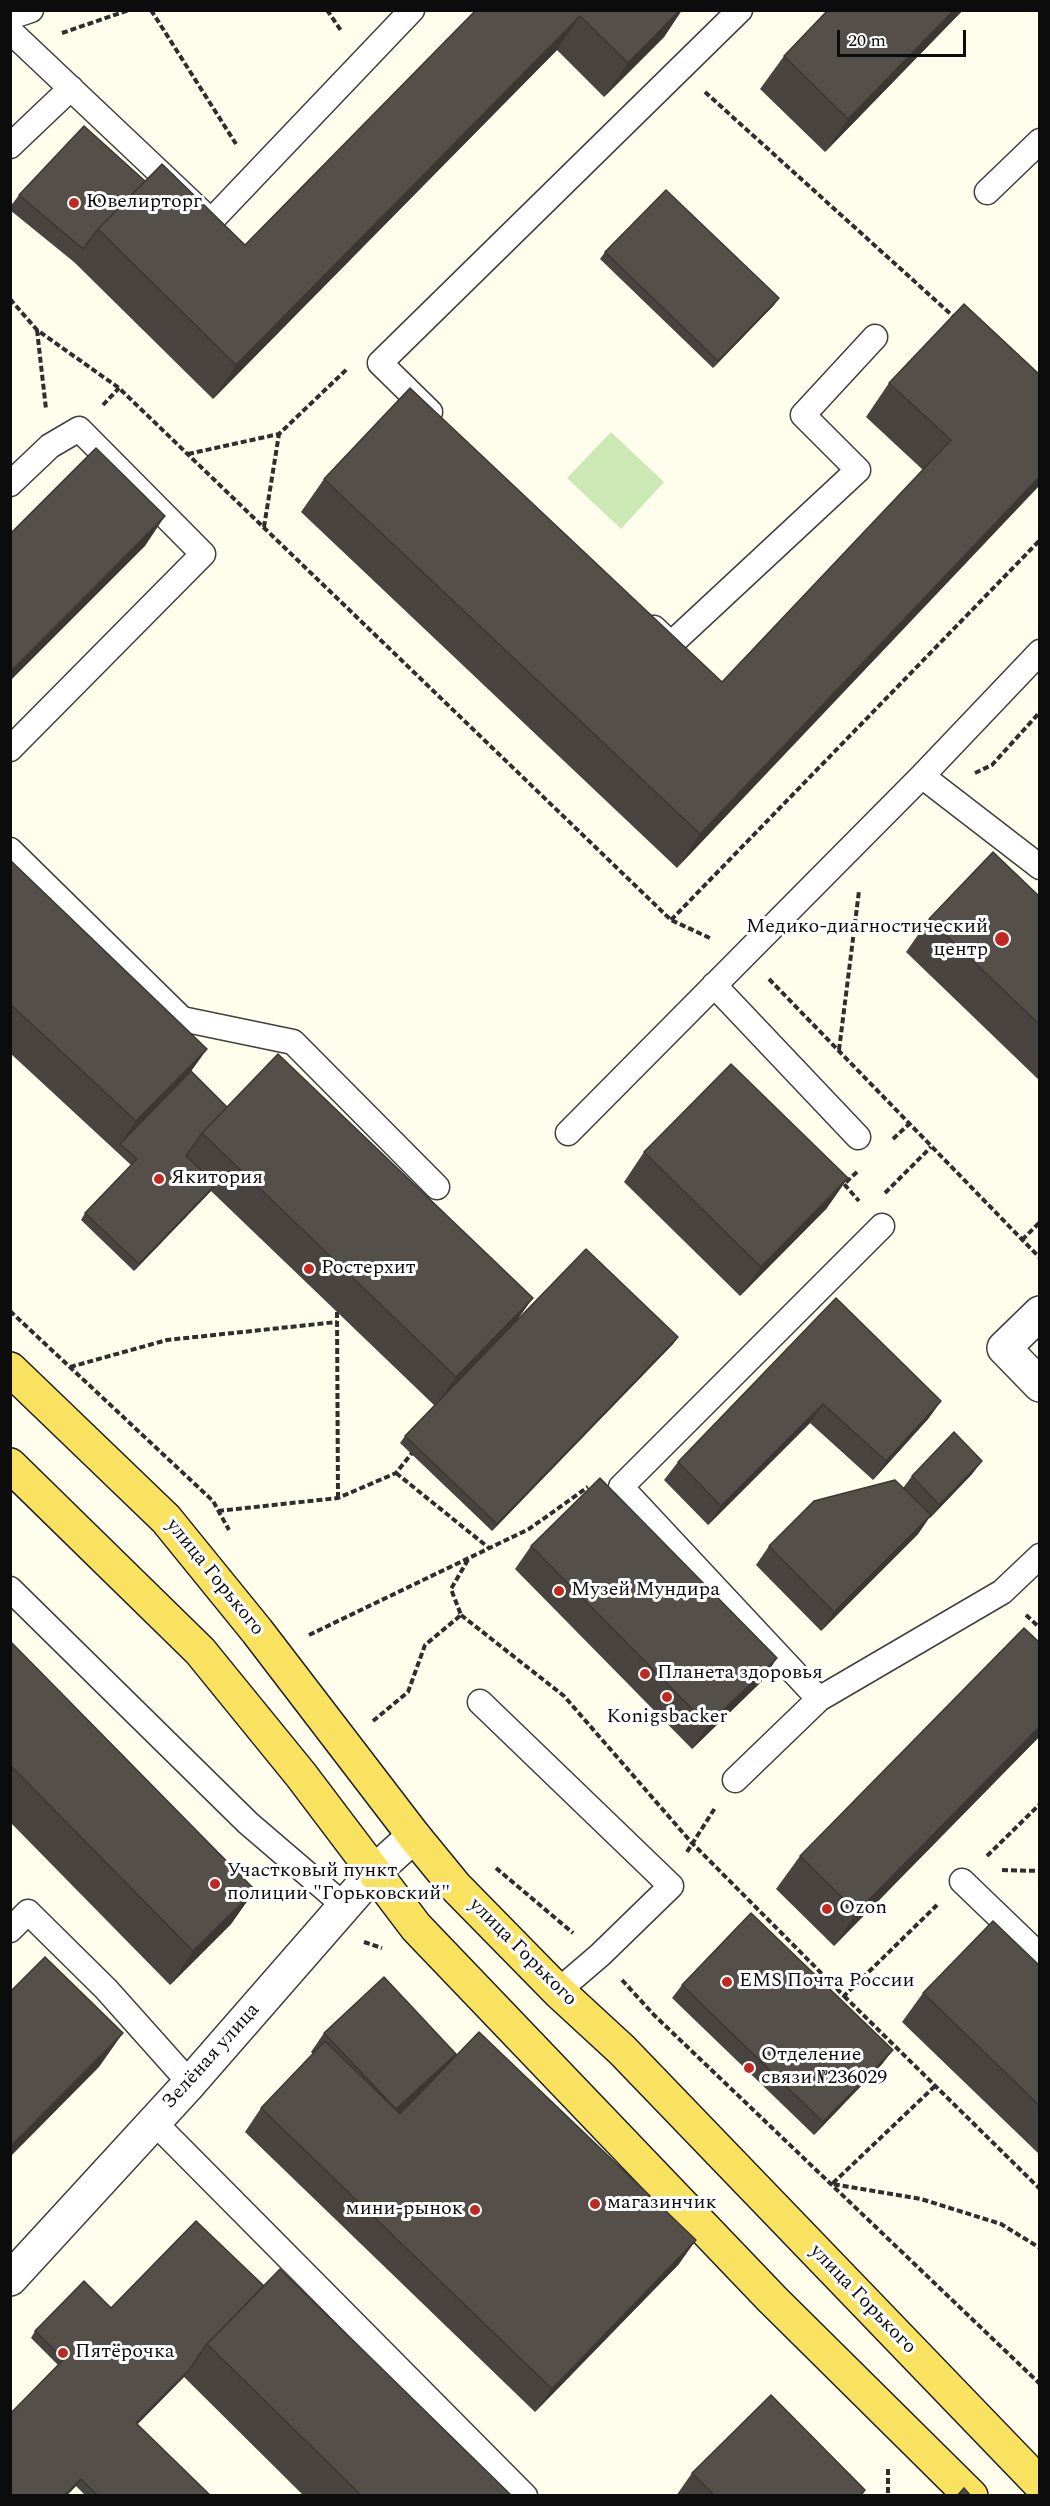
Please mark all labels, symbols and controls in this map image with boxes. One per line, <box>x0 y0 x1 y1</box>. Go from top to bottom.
scale bar <box>840 18 969 56</box>
text: 20 m <box>848 27 886 54</box>
place label: Ювелирторг <box>86 191 202 215</box>
marker: Ювелирторг <box>67 196 81 210</box>
place label: Медико-диагностический центр <box>746 916 988 963</box>
marker: Медико-диагностический центр <box>993 930 1011 948</box>
place label: Якитория <box>171 1167 263 1191</box>
marker: Якитория <box>152 1172 166 1186</box>
place label: Ростерхит <box>321 1257 416 1281</box>
marker: Ростерхит <box>302 1262 316 1276</box>
street label: улица Горького <box>160 1515 268 1641</box>
place label: Музей Мундира <box>571 1579 720 1603</box>
marker: Музей Мундира <box>552 1584 566 1598</box>
place label: Планета здоровья <box>657 1662 823 1686</box>
marker: Планета здоровья <box>638 1667 652 1681</box>
marker: Konigsbacker <box>660 1690 674 1704</box>
place label: Konigsbacker <box>607 1706 727 1730</box>
place label: Участковый пункт полиции "Горьковский" <box>227 1860 450 1907</box>
marker: Участковый пункт полиции "Горьковский" <box>208 1877 222 1891</box>
street label: улица Горького <box>463 1894 581 2012</box>
place label: Ozon <box>839 1897 887 1921</box>
marker: Ozon <box>820 1902 834 1916</box>
place label: EMS Почта России <box>739 1970 915 1994</box>
marker: EMS Почта России <box>720 1975 734 1989</box>
street label: Зелёная улица <box>158 1999 266 2115</box>
place label: Отделение связи №236029 <box>761 2044 887 2091</box>
marker: Отделение связи №236029 <box>742 2061 756 2075</box>
place label: магазинчик <box>607 2192 717 2216</box>
marker: магазинчик <box>588 2197 602 2211</box>
place label: мини-рынок <box>346 2198 463 2222</box>
marker: мини-рынок <box>468 2203 482 2217</box>
street label: улица Горького <box>804 2240 920 2360</box>
place label: Пятёрочка <box>75 2341 175 2365</box>
marker: Пятёрочка <box>56 2346 70 2360</box>

